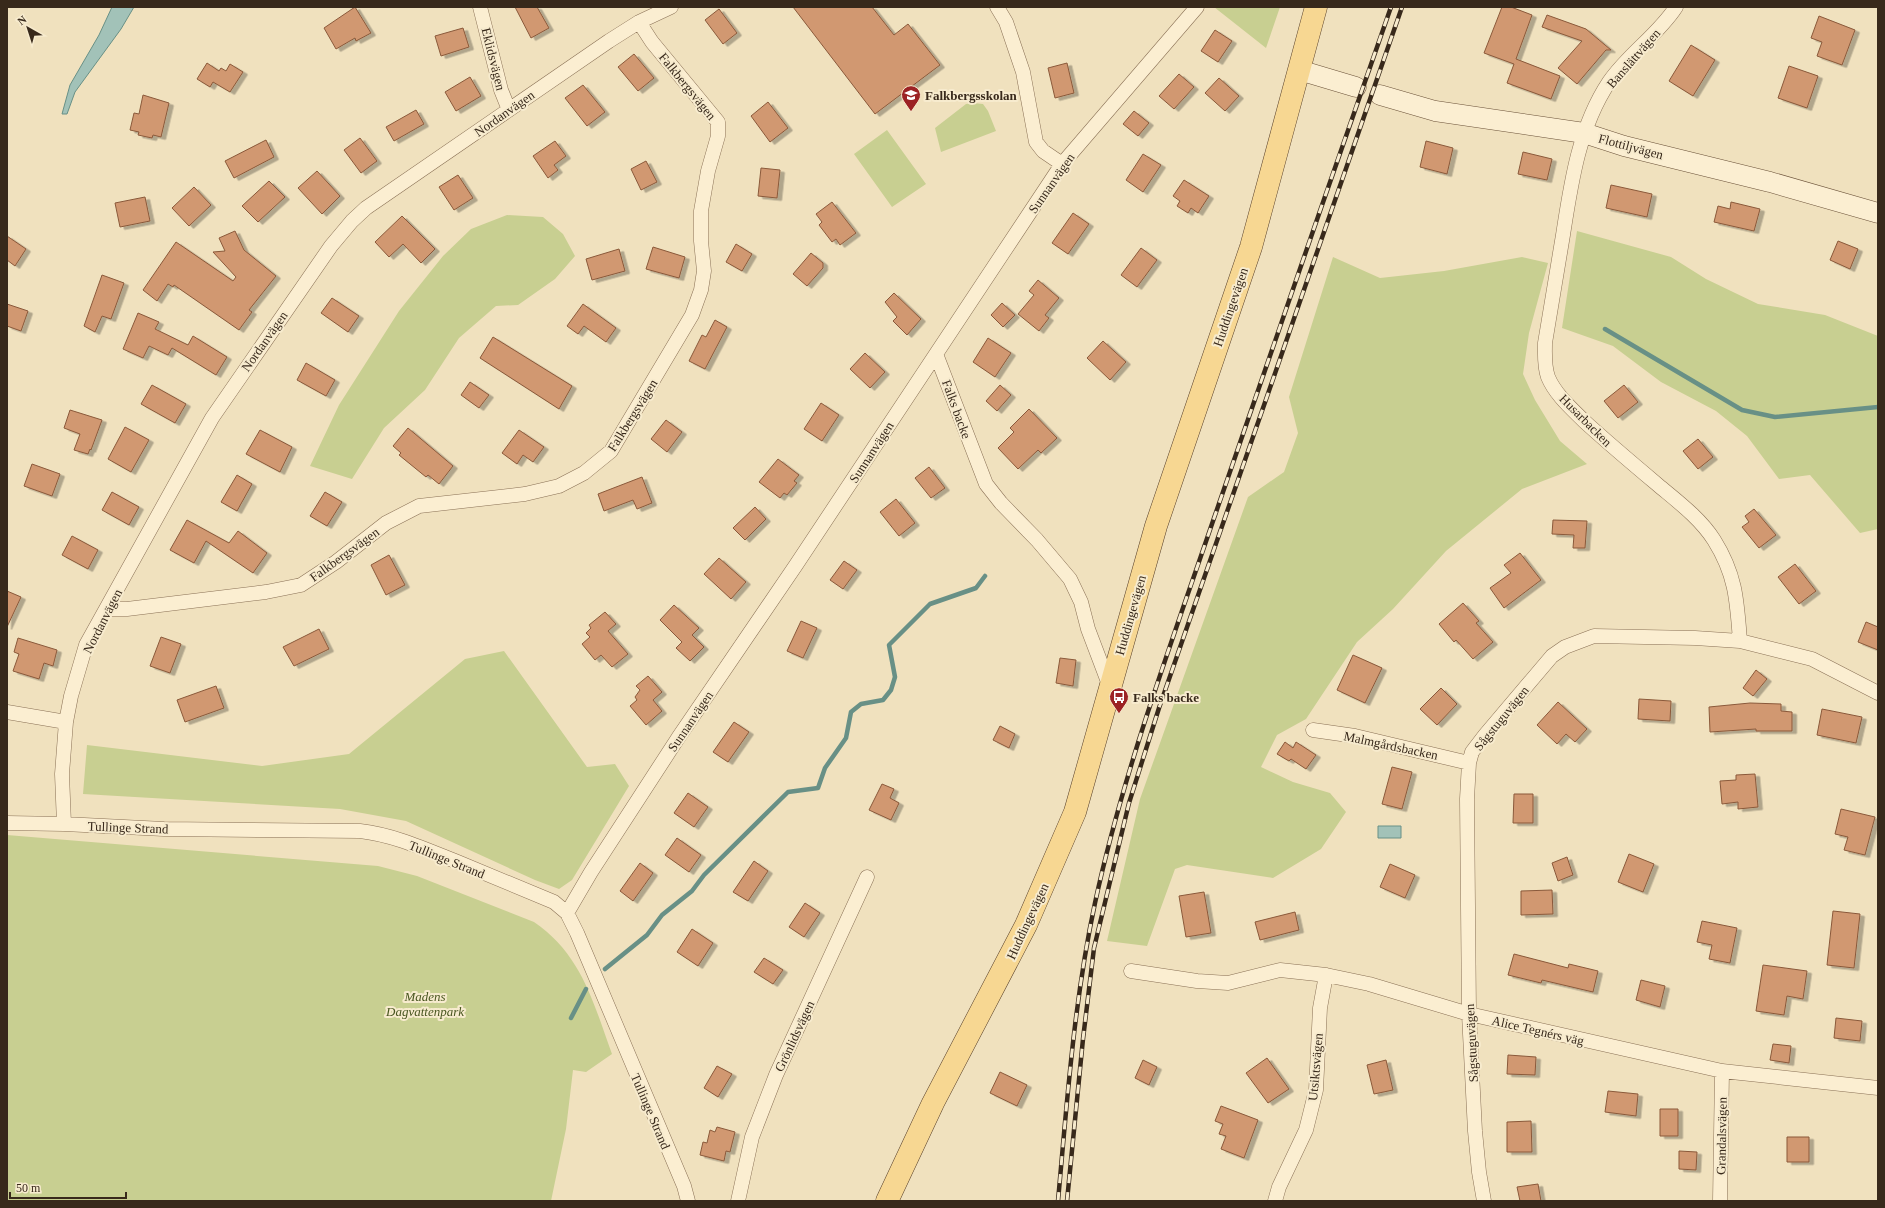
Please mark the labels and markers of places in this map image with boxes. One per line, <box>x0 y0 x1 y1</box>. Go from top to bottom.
school or university icon: Falkbergsskolan <box>900 84 922 112</box>
place label: Falkbergsskolan <box>925 88 1018 103</box>
bus stop icon: Falks backe <box>1108 686 1130 714</box>
place label: Falks backe <box>1133 690 1199 705</box>

